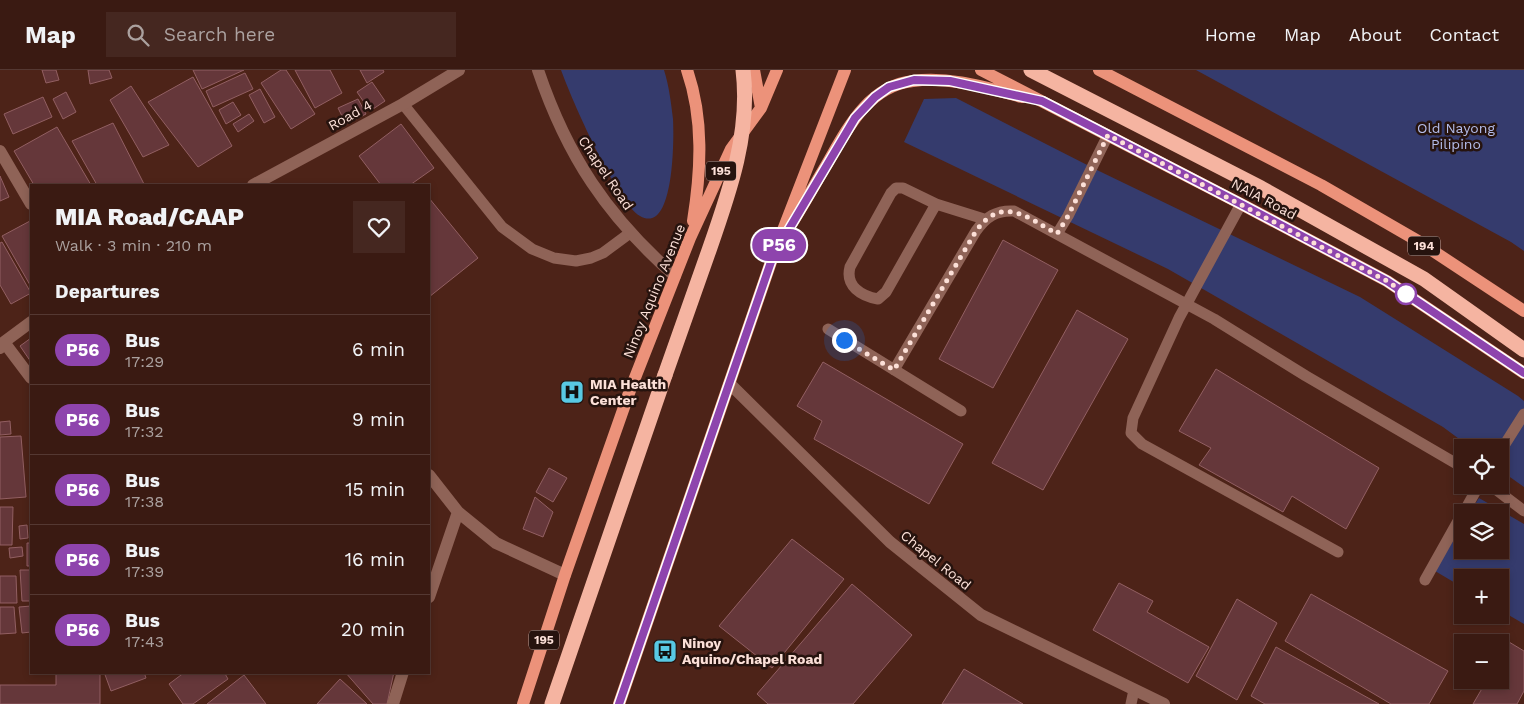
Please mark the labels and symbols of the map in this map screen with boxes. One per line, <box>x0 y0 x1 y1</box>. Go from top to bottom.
street label: Road 4 <box>325 96 375 134</box>
park label: Old Nayong Pilipino <box>1417 120 1495 152</box>
street label: Chapel Road <box>575 133 637 213</box>
road number: 195 <box>706 162 736 180</box>
street label: NAIA Road <box>1229 175 1299 223</box>
street label: Ninoy Aquino Avenue <box>620 222 688 360</box>
line badge: P56 <box>750 229 808 261</box>
road number: 194 <box>1408 237 1440 256</box>
unlabelled marker <box>1395 283 1417 305</box>
your location <box>832 328 857 353</box>
place label: MIA Health Center <box>590 376 666 408</box>
hospital icon: MIA Health Center <box>559 379 585 405</box>
street label: Chapel Road <box>898 527 974 593</box>
road number: 195 <box>529 630 559 650</box>
place label: Ninoy Aquino/Chapel Road <box>682 635 822 667</box>
bus stop icon: Ninoy Aquino/Chapel Road <box>652 638 678 664</box>

